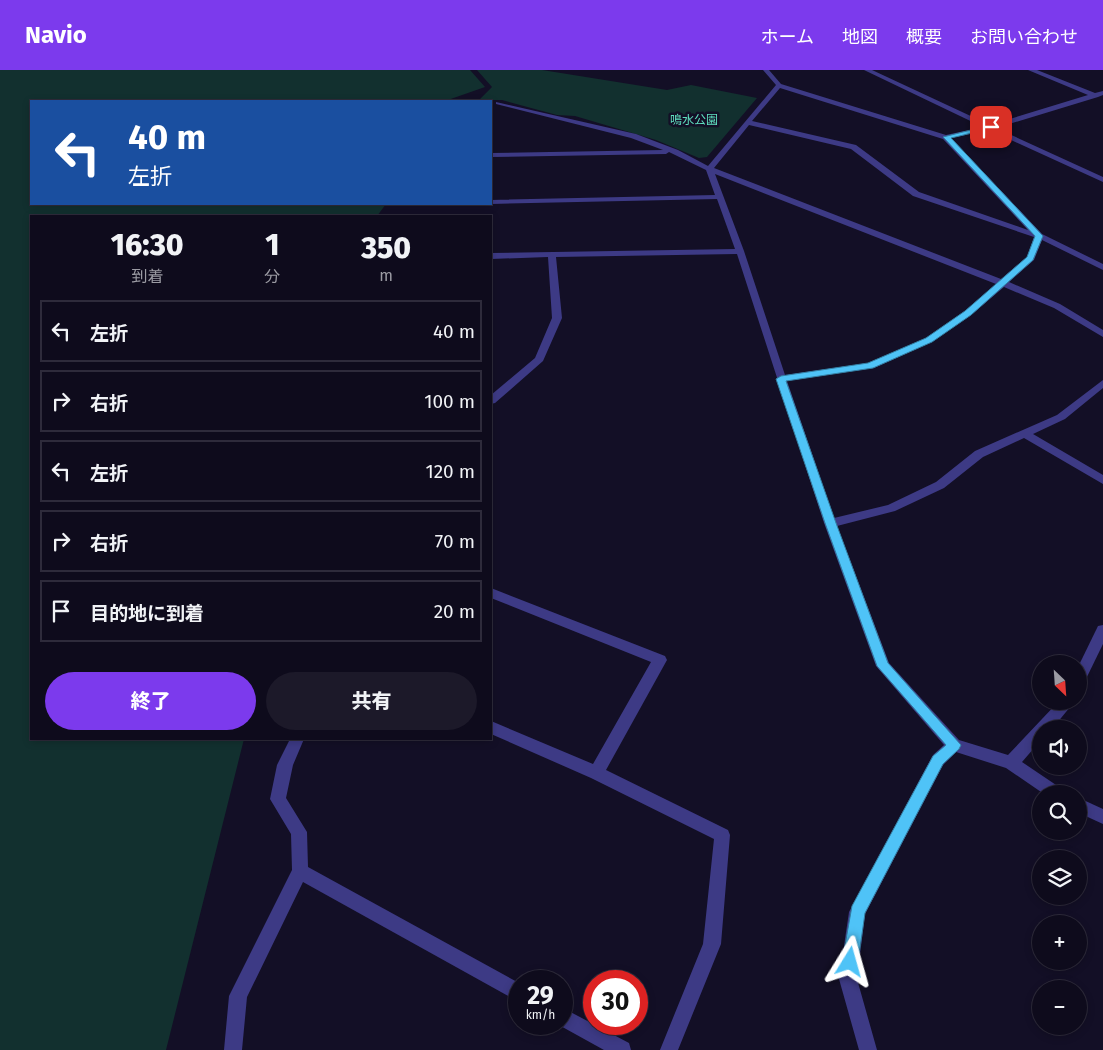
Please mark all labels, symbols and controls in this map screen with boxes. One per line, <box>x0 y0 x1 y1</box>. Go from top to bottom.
text: Navio <box>25 21 87 49</box>
text: ホーム <box>761 26 814 48</box>
text: 地図 <box>842 26 878 48</box>
text: 概要 <box>906 26 942 48</box>
text: お問い合わせ <box>970 26 1078 48</box>
pin <box>970 106 1012 148</box>
park label: 鳴水公園 <box>670 113 718 127</box>
icon: arrive <box>977 113 1005 141</box>
text: 40 m <box>128 116 206 158</box>
icon: left <box>45 120 110 185</box>
text: 左折 <box>128 163 172 190</box>
text: 16:30 <box>111 227 184 263</box>
text: 1 <box>265 227 279 263</box>
text: 350 <box>361 230 411 266</box>
text: m <box>379 266 393 285</box>
text: 到着 <box>131 267 163 286</box>
text: 分 <box>264 267 280 286</box>
icon: left <box>47 317 75 345</box>
text: 40 m <box>433 320 475 343</box>
text: 左折 <box>90 322 128 345</box>
icon: right <box>47 387 75 415</box>
text: 100 m <box>424 390 475 413</box>
text: 右折 <box>90 392 128 415</box>
icon: left <box>47 457 75 485</box>
text: 120 m <box>425 460 475 483</box>
text: 左折 <box>90 462 128 485</box>
icon: right <box>47 527 75 555</box>
text: 70 m <box>435 530 475 553</box>
text: 右折 <box>90 532 128 555</box>
icon: arrive <box>47 597 75 625</box>
text: 20 m <box>434 600 475 623</box>
text: 目的地に到着 <box>90 602 204 625</box>
north arrow <box>1032 655 1088 710</box>
map controls <box>1032 655 1087 1035</box>
button: 終了 <box>45 672 256 730</box>
button: 共有 <box>266 672 477 730</box>
button: sound <box>1032 720 1087 775</box>
button: search <box>1032 785 1087 840</box>
button: layers <box>1032 850 1087 905</box>
button: + <box>1032 915 1087 970</box>
position arrow <box>823 935 875 987</box>
speed limit sign: 30 <box>583 970 648 1035</box>
button: − <box>1032 980 1087 1035</box>
text: 29 <box>527 981 554 1011</box>
text: km/h <box>526 1008 555 1022</box>

